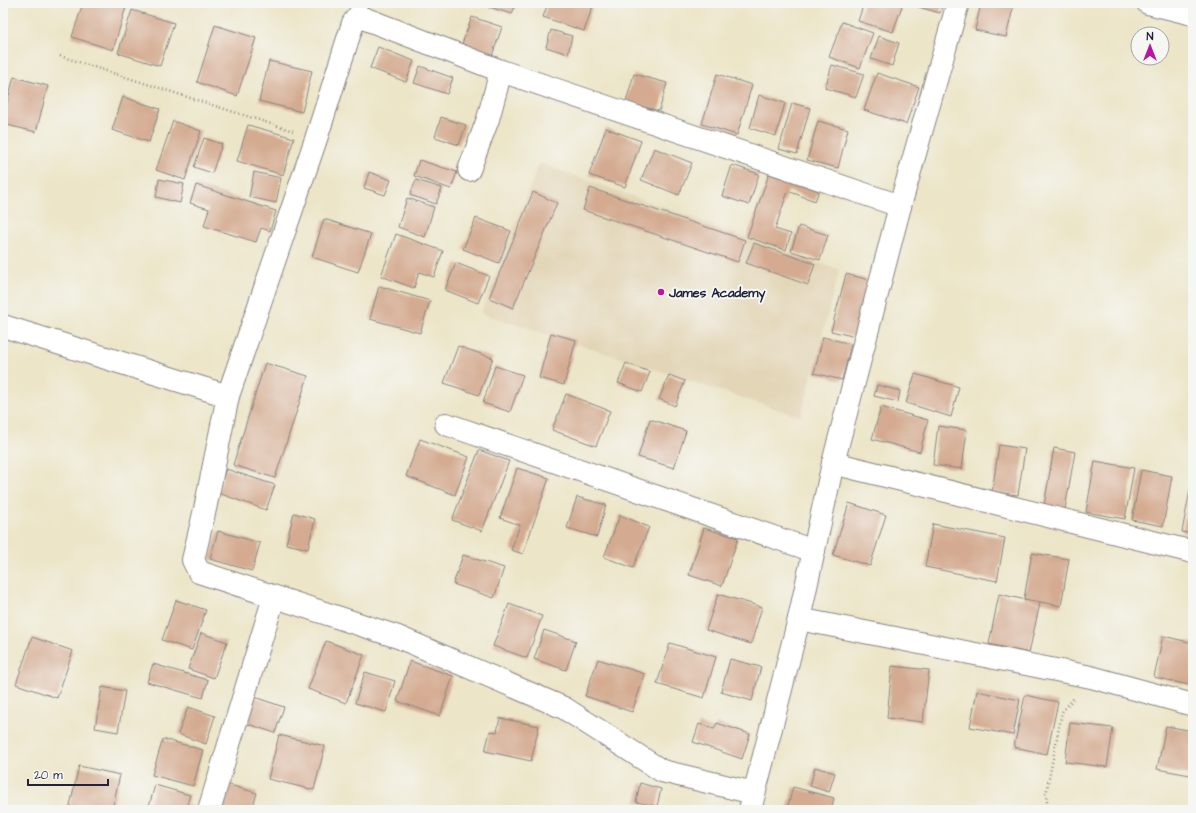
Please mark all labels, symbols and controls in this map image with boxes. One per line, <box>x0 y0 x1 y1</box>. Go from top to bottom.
north arrow <box>1130 26 1170 66</box>
text: N <box>1147 29 1154 44</box>
place label: James Academy <box>668 284 766 303</box>
marker: James Academy <box>656 287 666 297</box>
scale bar <box>28 761 108 787</box>
text: 20 m <box>34 767 63 784</box>

